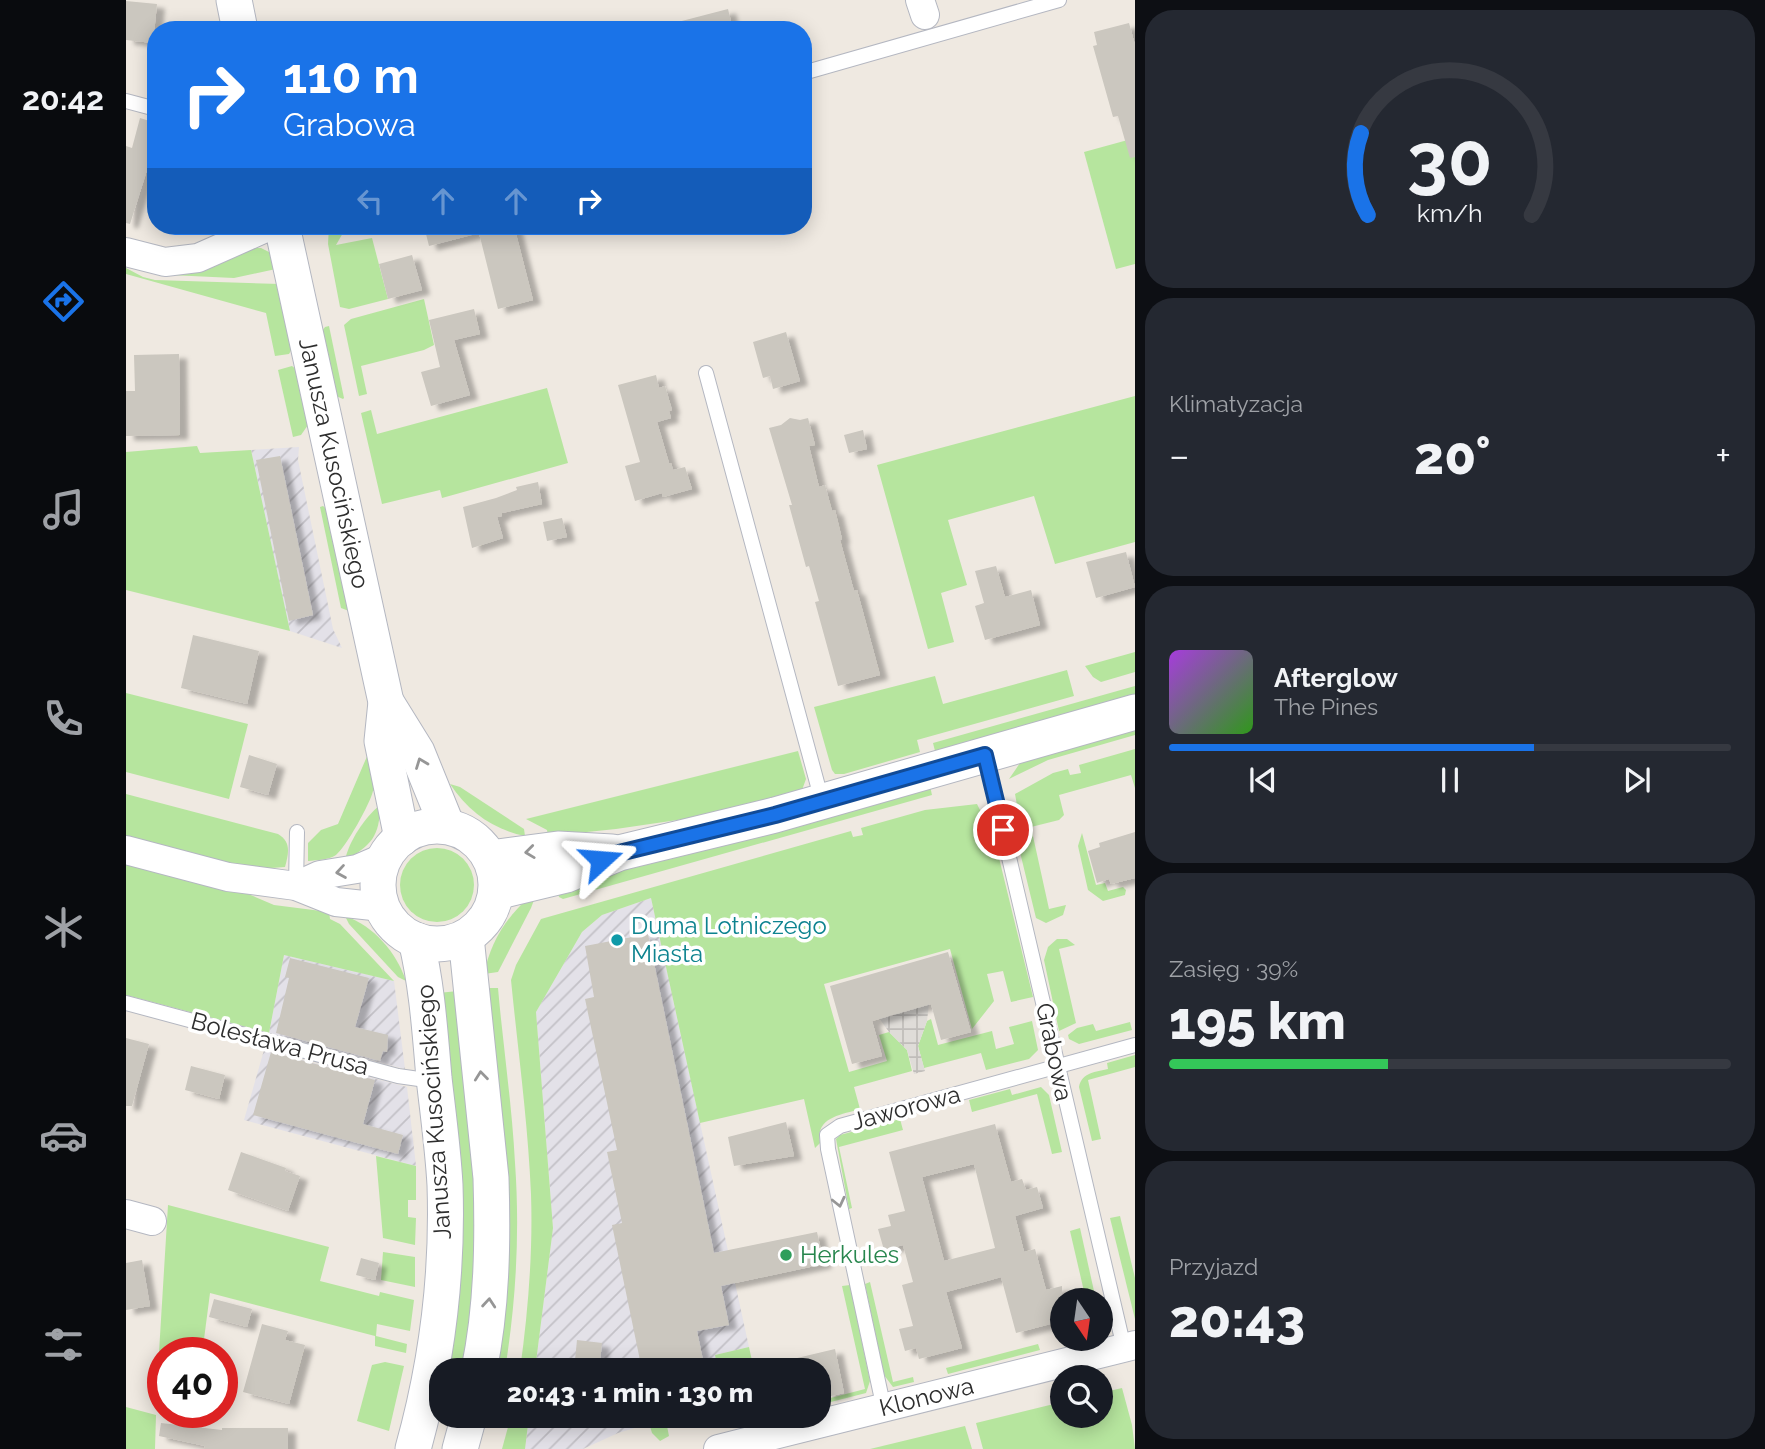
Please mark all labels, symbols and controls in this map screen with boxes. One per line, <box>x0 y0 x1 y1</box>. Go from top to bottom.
text: 110 m <box>283 47 419 104</box>
icon: right <box>168 49 259 140</box>
text: 20:42 <box>22 80 104 117</box>
text: Grabowa <box>283 106 416 143</box>
text: 30 <box>1407 117 1493 202</box>
icon: left <box>351 182 389 220</box>
icon: ahead <box>424 182 462 220</box>
icon: ahead <box>497 182 535 220</box>
icon: right <box>570 182 608 220</box>
text: km/h <box>1417 198 1483 228</box>
icon: directions <box>39 277 88 326</box>
street label: Janusza Kusocińskiego <box>293 335 376 591</box>
text: Klimatyzacja <box>1169 390 1303 417</box>
text: 20° <box>1414 425 1491 486</box>
text: − <box>1169 433 1189 478</box>
text: + <box>1715 433 1731 478</box>
icon: music <box>39 485 88 534</box>
text: Afterglow <box>1274 663 1398 693</box>
text: The Pines <box>1274 693 1378 720</box>
icon: phone <box>39 694 88 743</box>
one-way arrow <box>416 758 430 770</box>
icon: previous <box>1244 761 1282 799</box>
icon: pause <box>1431 761 1469 799</box>
icon: next <box>1618 761 1656 799</box>
pin <box>973 800 1033 860</box>
icon: arrive <box>984 811 1022 849</box>
position arrow <box>564 823 638 897</box>
one-way arrow <box>524 845 536 860</box>
one-way arrow <box>335 864 347 879</box>
icon: climate <box>39 903 88 952</box>
place label: Duma Lotniczego Miasta <box>631 911 827 968</box>
marker: Duma Lotniczego Miasta <box>609 932 625 948</box>
text: Zasięg · 39% <box>1169 955 1298 982</box>
street label: Janusza Kusocińskiego <box>410 984 457 1241</box>
text: 195 km <box>1169 990 1346 1051</box>
street label: Grabowa <box>1030 1000 1079 1104</box>
street label: Bolesława Prusa <box>188 1006 372 1081</box>
one-way arrow <box>474 1070 489 1081</box>
street label: Jaworowa <box>848 1079 963 1136</box>
icon: car <box>39 1111 88 1160</box>
one-way arrow <box>831 1196 846 1208</box>
place label: Herkules <box>800 1240 899 1269</box>
marker: Herkules <box>778 1247 794 1263</box>
text: Przyjazd <box>1169 1253 1258 1280</box>
north arrow <box>1050 1288 1113 1351</box>
map controls <box>1050 1288 1113 1428</box>
text: 20:43 <box>1169 1288 1305 1349</box>
one-way arrow <box>481 1297 496 1309</box>
icon: filters <box>39 1320 88 1369</box>
speed limit sign: 40 <box>147 1337 238 1428</box>
button: search <box>1050 1365 1113 1428</box>
street label: Klonowa <box>876 1371 977 1422</box>
text: 20:43 · 1 min · 130 m <box>507 1378 753 1408</box>

